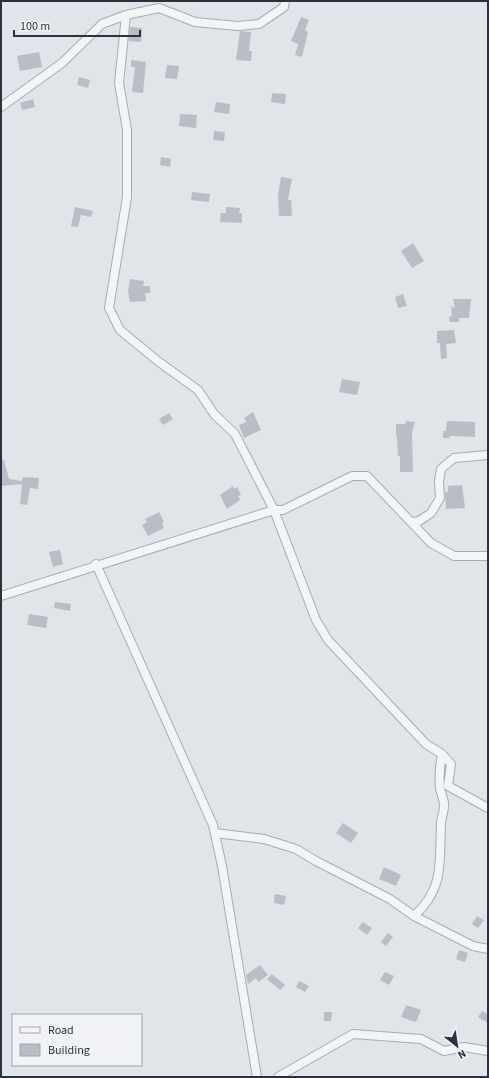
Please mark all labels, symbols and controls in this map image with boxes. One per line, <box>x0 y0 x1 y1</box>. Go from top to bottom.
scale bar <box>14 12 140 38</box>
text: 100 m <box>20 18 50 35</box>
legend <box>12 1014 142 1066</box>
text: Road <box>48 1022 74 1039</box>
north arrow <box>437 1026 477 1066</box>
text: Building <box>48 1042 90 1059</box>
text: N <box>455 1046 469 1063</box>

